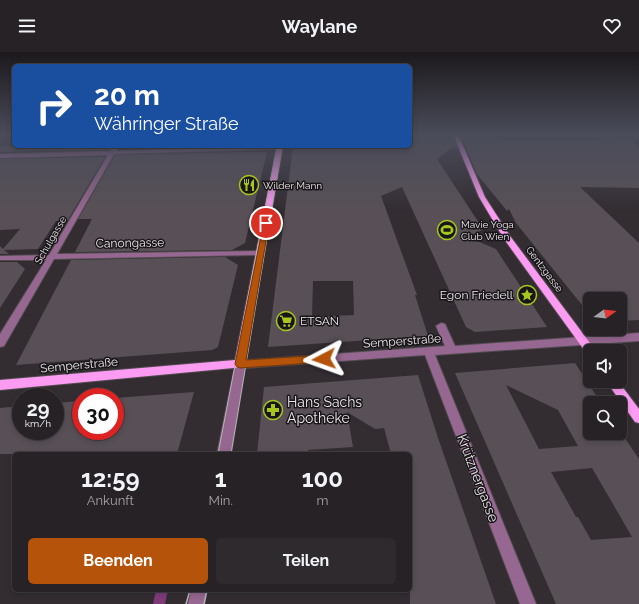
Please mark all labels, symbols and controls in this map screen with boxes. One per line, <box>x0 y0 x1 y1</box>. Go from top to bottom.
icon: menu <box>16 15 38 37</box>
icon: heart <box>601 15 623 37</box>
text: Waylane <box>282 16 357 37</box>
text: 20 m <box>94 79 160 112</box>
icon: right <box>28 80 80 132</box>
text: Währinger Straße <box>94 113 238 134</box>
restaurant icon: Wilder Mann <box>238 174 260 196</box>
place label: Wilder Mann <box>263 180 322 191</box>
pin <box>249 206 283 240</box>
icon: arrive <box>255 212 277 234</box>
street label: Schulgasse <box>32 214 69 266</box>
sports icon: Mavie Yoga Club Wien <box>436 219 458 241</box>
place label: Mavie Yoga Club Wien <box>461 219 514 242</box>
street label: Canongasse <box>96 235 164 251</box>
street label: Gentzgasse <box>524 244 565 294</box>
place icon: Egon Friedell <box>516 284 538 306</box>
place label: Egon Friedell <box>440 288 514 302</box>
north arrow <box>583 292 627 336</box>
map controls <box>583 292 627 440</box>
supermarket icon: ETSAN <box>275 310 297 332</box>
place label: ETSAN <box>300 314 339 328</box>
street label: Semperstraße <box>362 331 442 351</box>
position arrow <box>303 338 345 380</box>
button: sound <box>583 344 627 388</box>
street label: Semperstraße <box>39 355 119 375</box>
speed limit sign: 30 <box>72 388 124 440</box>
place label: Hans Sachs Apotheke <box>287 394 362 426</box>
button: search <box>583 396 627 440</box>
text: 29 <box>26 397 50 421</box>
pharmacy icon: Hans Sachs Apotheke <box>262 399 284 421</box>
text: km/h <box>25 418 51 429</box>
street label: Krütznergasse <box>454 432 502 524</box>
text: 12:59 <box>81 464 140 493</box>
text: 1 <box>215 464 227 493</box>
text: 100 <box>302 464 343 493</box>
text: Ankunft <box>87 493 134 508</box>
text: Min. <box>209 493 233 508</box>
text: m <box>316 493 328 508</box>
button: Beenden <box>28 538 208 584</box>
button: Teilen <box>216 538 396 584</box>

